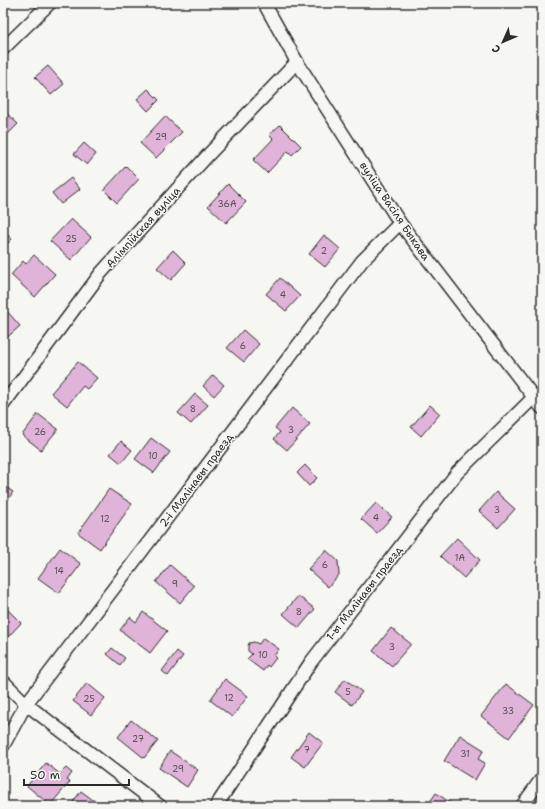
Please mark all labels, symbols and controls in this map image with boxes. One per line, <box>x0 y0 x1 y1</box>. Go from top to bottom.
north arrow <box>483 22 523 62</box>
text: С <box>488 41 504 56</box>
house number: 29 <box>155 131 167 143</box>
street label: вуліца Васіля Быкава <box>356 159 433 264</box>
street label: Алімпійская вуліца <box>103 183 184 271</box>
house number: 36А <box>218 198 237 210</box>
house number: 25 <box>65 233 77 245</box>
house number: 2 <box>321 245 327 257</box>
house number: 4 <box>280 289 286 301</box>
house number: 6 <box>240 340 246 352</box>
house number: 8 <box>190 403 196 415</box>
house number: 3 <box>288 424 294 436</box>
house number: 26 <box>34 426 46 438</box>
street label: 2-і Малінавы праезд <box>156 430 237 530</box>
house number: 10 <box>148 450 158 462</box>
house number: 3 <box>494 504 500 516</box>
house number: 4 <box>373 512 379 524</box>
house number: 12 <box>100 513 110 525</box>
street label: 1-ы Малінавы праезд <box>323 543 406 644</box>
house number: 1А <box>455 552 466 564</box>
house number: 6 <box>322 559 328 571</box>
house number: 14 <box>54 565 64 577</box>
house number: 9 <box>172 578 178 590</box>
house number: 8 <box>296 606 302 618</box>
house number: 3 <box>389 641 395 653</box>
house number: 10 <box>258 649 268 661</box>
house number: 5 <box>345 686 351 698</box>
house number: 12 <box>224 692 234 704</box>
house number: 25 <box>83 693 95 705</box>
house number: 33 <box>502 705 514 717</box>
house number: 27 <box>132 733 144 745</box>
house number: 7 <box>304 744 310 756</box>
house number: 31 <box>460 748 470 760</box>
scale bar <box>24 761 129 787</box>
house number: 29 <box>172 763 184 775</box>
text: 50 m <box>30 767 60 783</box>

